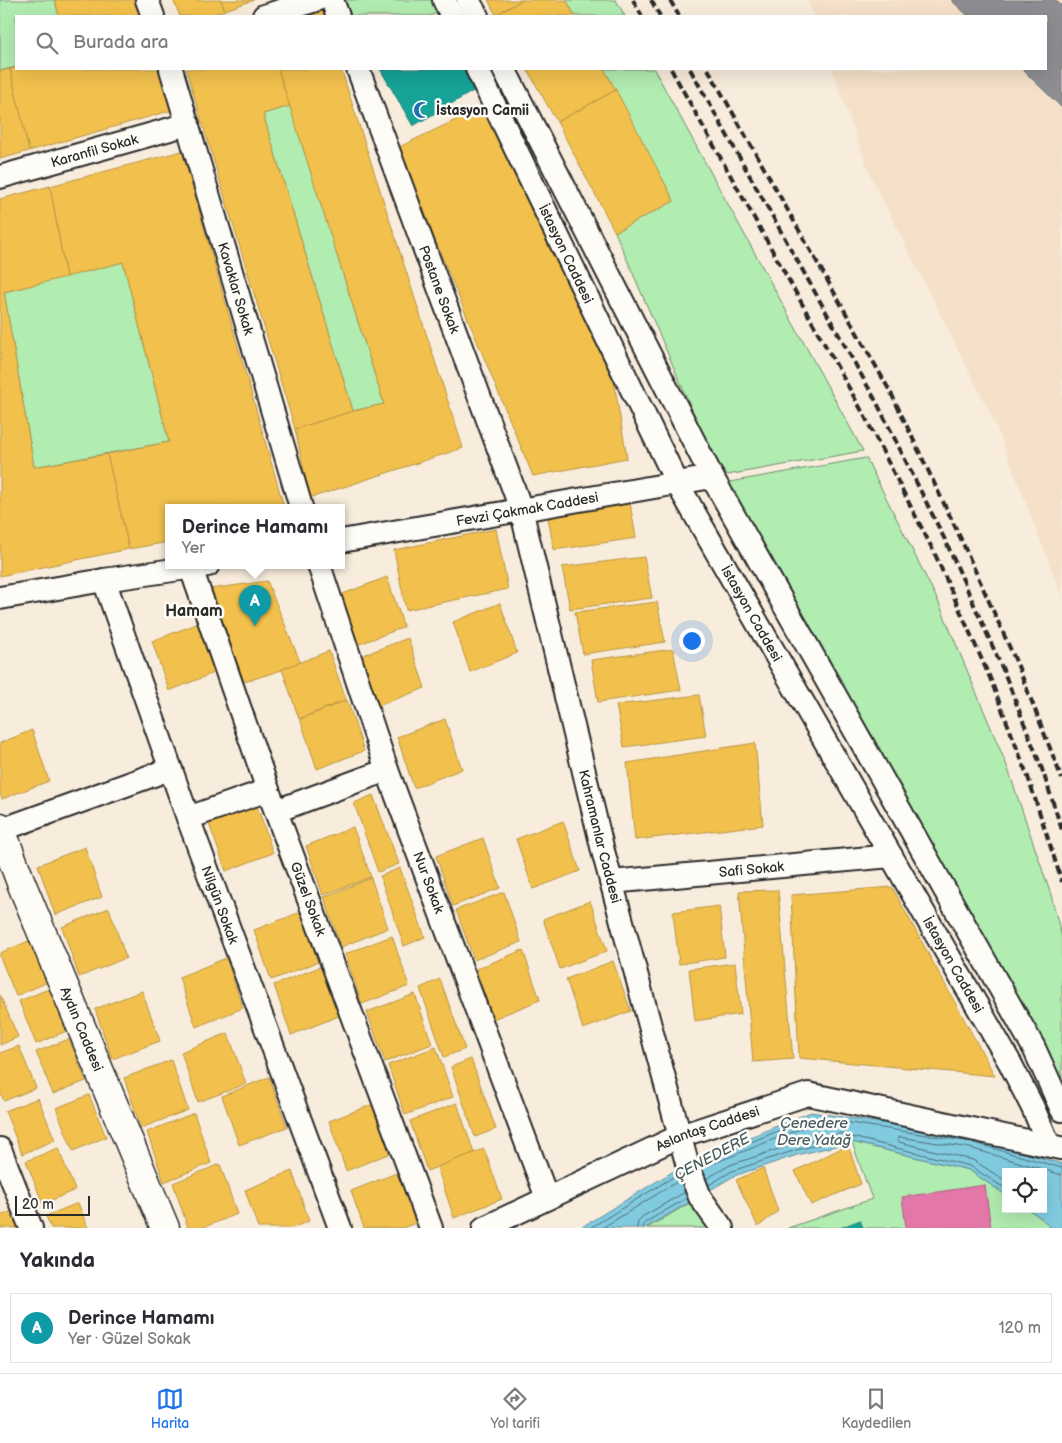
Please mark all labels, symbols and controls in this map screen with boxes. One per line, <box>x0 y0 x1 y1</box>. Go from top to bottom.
search box <box>15 15 1047 70</box>
icon: search <box>33 29 61 57</box>
text: Burada ara <box>73 31 169 54</box>
mosque icon: İstasyon Camii <box>412 100 432 120</box>
place label: İstasyon Camii <box>436 100 529 119</box>
street label: Karanfil Sokak <box>49 130 140 171</box>
street label: İstasyon Caddesi <box>535 201 597 306</box>
street label: Kavaklar Sokak <box>214 240 258 337</box>
street label: Postane Sokak <box>416 243 464 336</box>
street label: Fevzi Çakmak Caddesi <box>455 488 600 530</box>
popup <box>165 504 345 569</box>
text: Derince Hamamı <box>182 516 328 539</box>
text: Yer <box>182 539 205 558</box>
street label: İstasyon Caddesi <box>718 562 786 664</box>
pin: A <box>239 585 271 626</box>
district label: Hamam <box>165 602 223 621</box>
your location <box>679 628 705 654</box>
street label: Kahramanlar Caddesi <box>575 768 625 905</box>
street label: Nur Sokak <box>410 849 448 916</box>
street label: Safi Sokak <box>718 857 785 880</box>
street label: Güzel Sokak <box>287 859 330 938</box>
street label: Nilgün Sokak <box>198 863 242 946</box>
street label: İstasyon Caddesi <box>919 913 988 1016</box>
street label: Aydın Caddesi <box>57 984 107 1074</box>
street label: Aslantaş Caddesi <box>653 1102 761 1155</box>
water label: Çenedere Dere Yatağ <box>777 1114 851 1150</box>
water label: ÇENEDERE <box>671 1129 754 1185</box>
map controls <box>1002 1168 1047 1213</box>
button: locate <box>1002 1168 1047 1213</box>
scale bar <box>15 1193 90 1216</box>
text: 20 m <box>22 1196 54 1213</box>
text: Yakında <box>20 1248 95 1273</box>
text: Derince Hamamı <box>68 1307 214 1330</box>
text: A <box>32 1319 42 1338</box>
text: 120 m <box>998 1319 1041 1338</box>
text: Yer · Güzel Sokak <box>68 1330 190 1349</box>
tab: Harita <box>151 1385 189 1432</box>
tab: Yol tarifi <box>491 1385 540 1432</box>
tab: Kaydedilen <box>842 1385 911 1432</box>

